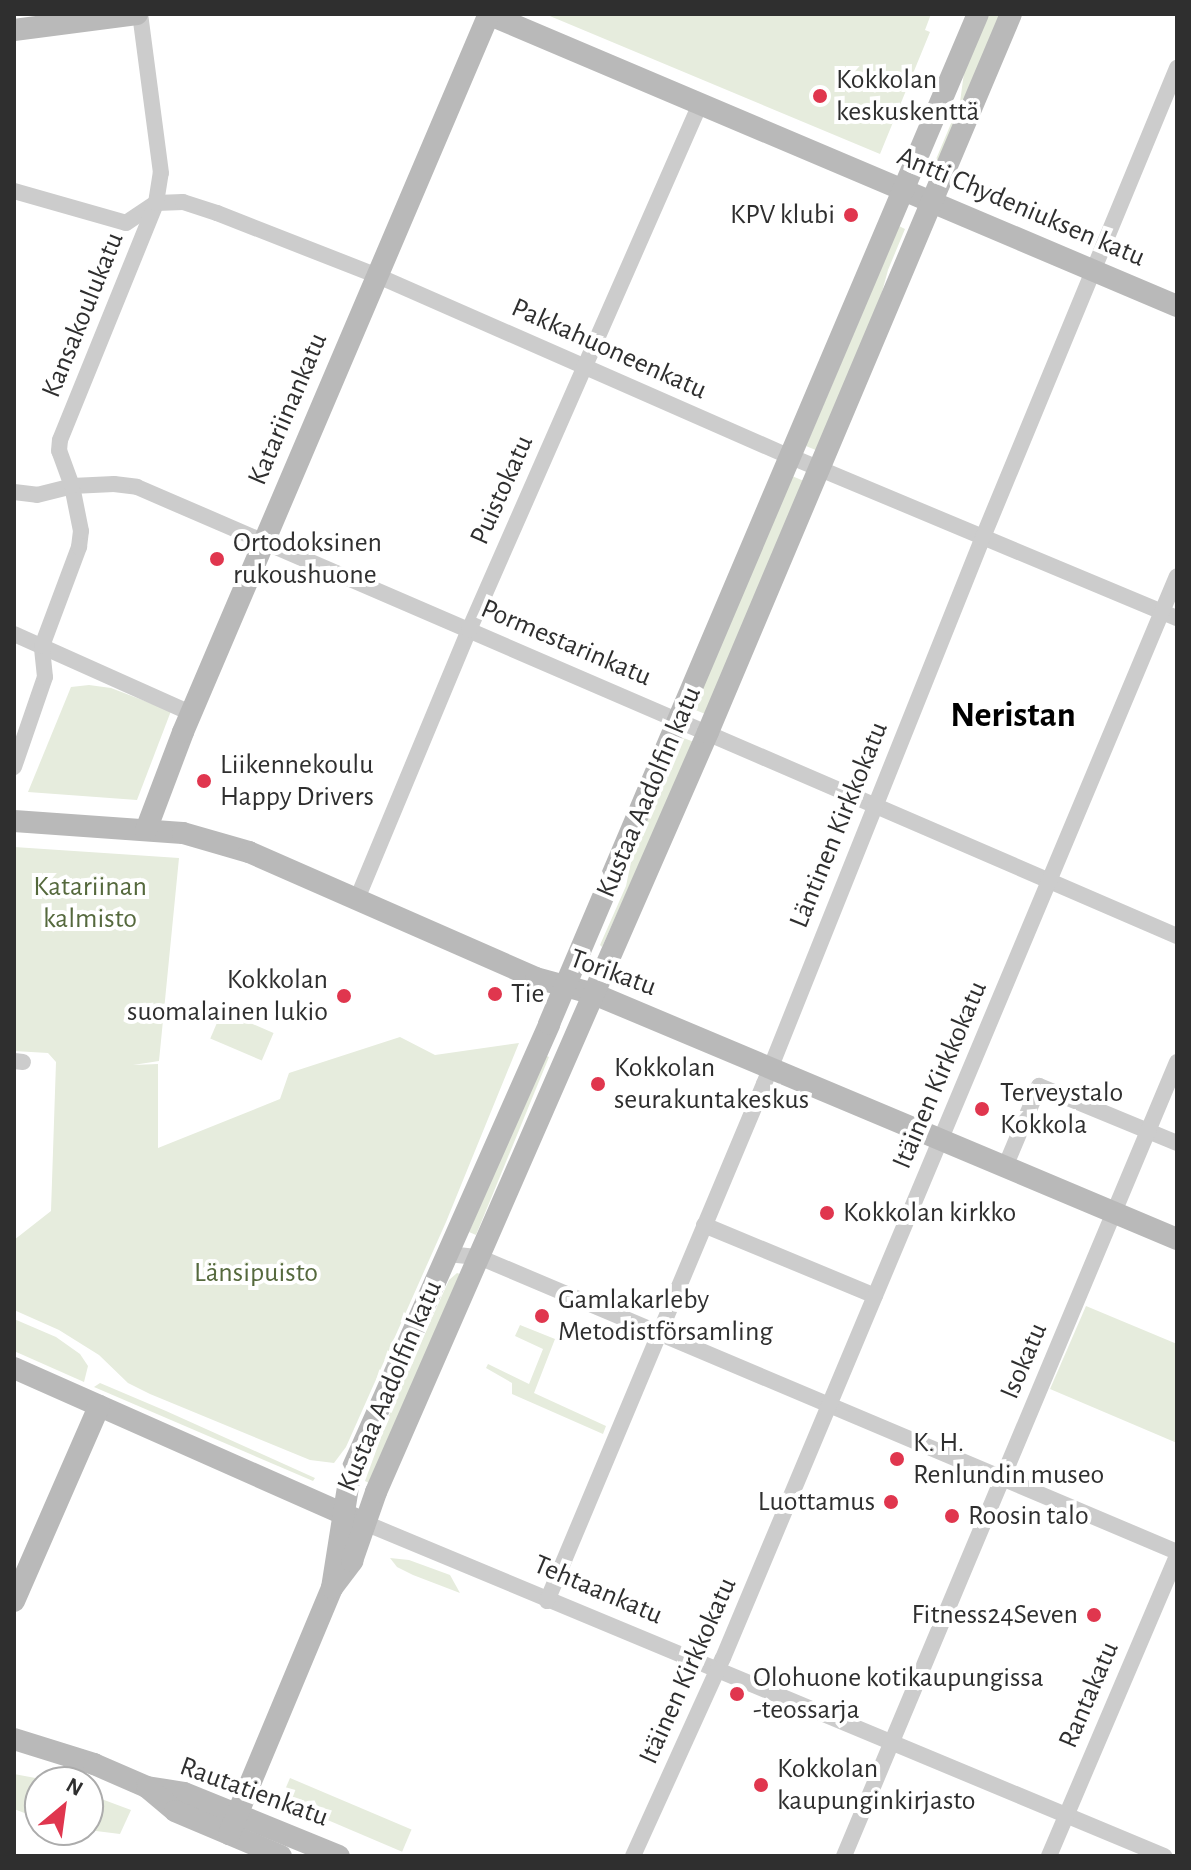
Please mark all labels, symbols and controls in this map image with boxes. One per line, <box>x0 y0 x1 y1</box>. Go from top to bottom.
place label: Kokkolan keskuskenttä <box>836 63 979 129</box>
marker: Kokkolan keskuskenttä <box>811 87 829 105</box>
street label: Antti Chydeniuksen katu <box>892 140 1150 274</box>
place label: KPV klubi <box>730 198 835 232</box>
marker: KPV klubi <box>842 206 860 224</box>
street label: Kansakoulukatu <box>35 227 131 403</box>
street label: Pakkahuoneenkatu <box>506 291 712 407</box>
street label: Katariinankatu <box>241 328 335 490</box>
street label: Puistokatu <box>463 430 541 550</box>
place label: Ortodoksinen rukoushuone <box>233 526 382 592</box>
marker: Ortodoksinen rukoushuone <box>208 550 226 568</box>
street label: Pormestarinkatu <box>476 592 656 694</box>
street label: Kustaa Aadolfin katu <box>589 681 709 903</box>
district label: Neristan <box>950 694 1076 738</box>
street label: Läntinen Kirkkokatu <box>782 717 896 933</box>
place label: Liikennekoulu Happy Drivers <box>220 748 374 814</box>
marker: Liikennekoulu Happy Drivers <box>195 772 213 790</box>
park label: Katariinan kalmisto <box>33 870 147 936</box>
street label: Torikatu <box>565 942 661 1004</box>
place label: Kokkolan suomalainen lukio <box>127 963 328 1029</box>
street label: Itäinen Kirkkokatu <box>885 976 995 1174</box>
place label: Tie <box>511 977 544 1011</box>
marker: Tie <box>486 985 504 1003</box>
marker: Kokkolan suomalainen lukio <box>335 987 353 1005</box>
place label: Kokkolan seurakuntakeskus <box>614 1051 809 1117</box>
marker: Kokkolan seurakuntakeskus <box>589 1075 607 1093</box>
place label: Terveystalo Kokkola <box>1000 1076 1123 1142</box>
marker: Terveystalo Kokkola <box>971 1098 993 1120</box>
place label: Kokkolan kirkko <box>843 1196 1016 1230</box>
marker: Kokkolan kirkko <box>818 1204 836 1222</box>
park label: Länsipuisto <box>194 1256 318 1290</box>
street label: Kustaa Aadolfin katu <box>330 1275 450 1497</box>
place label: Gamlakarleby Metodistförsamling <box>558 1283 773 1349</box>
marker: Gamlakarleby Metodistförsamling <box>533 1307 551 1325</box>
street label: Isokatu <box>993 1318 1055 1404</box>
place label: K. H. Renlundin museo <box>913 1426 1104 1492</box>
marker: K. H. Renlundin museo <box>888 1450 906 1468</box>
place label: Luottamus <box>758 1485 875 1519</box>
marker: Luottamus <box>882 1493 900 1511</box>
place label: Roosin talo <box>968 1499 1089 1533</box>
marker: Roosin talo <box>943 1507 961 1525</box>
street label: Tehtaankatu <box>529 1548 667 1632</box>
street label: Itäinen Kirkkokatu <box>632 1573 744 1769</box>
place label: Fitness24Seven <box>911 1598 1078 1632</box>
marker: Fitness24Seven <box>1085 1606 1103 1624</box>
street label: Rantakatu <box>1052 1637 1126 1753</box>
place label: Olohuone kotikaupungissa -teossarja <box>753 1661 1044 1727</box>
marker: Olohuone kotikaupungissa -teossarja <box>728 1685 746 1703</box>
street label: Rautatienkatu <box>175 1750 333 1834</box>
place label: Kokkolan kaupunginkirjasto <box>777 1752 976 1818</box>
north arrow <box>24 1766 104 1846</box>
text: N <box>63 1773 87 1800</box>
marker: Kokkolan kaupunginkirjasto <box>752 1776 770 1794</box>

